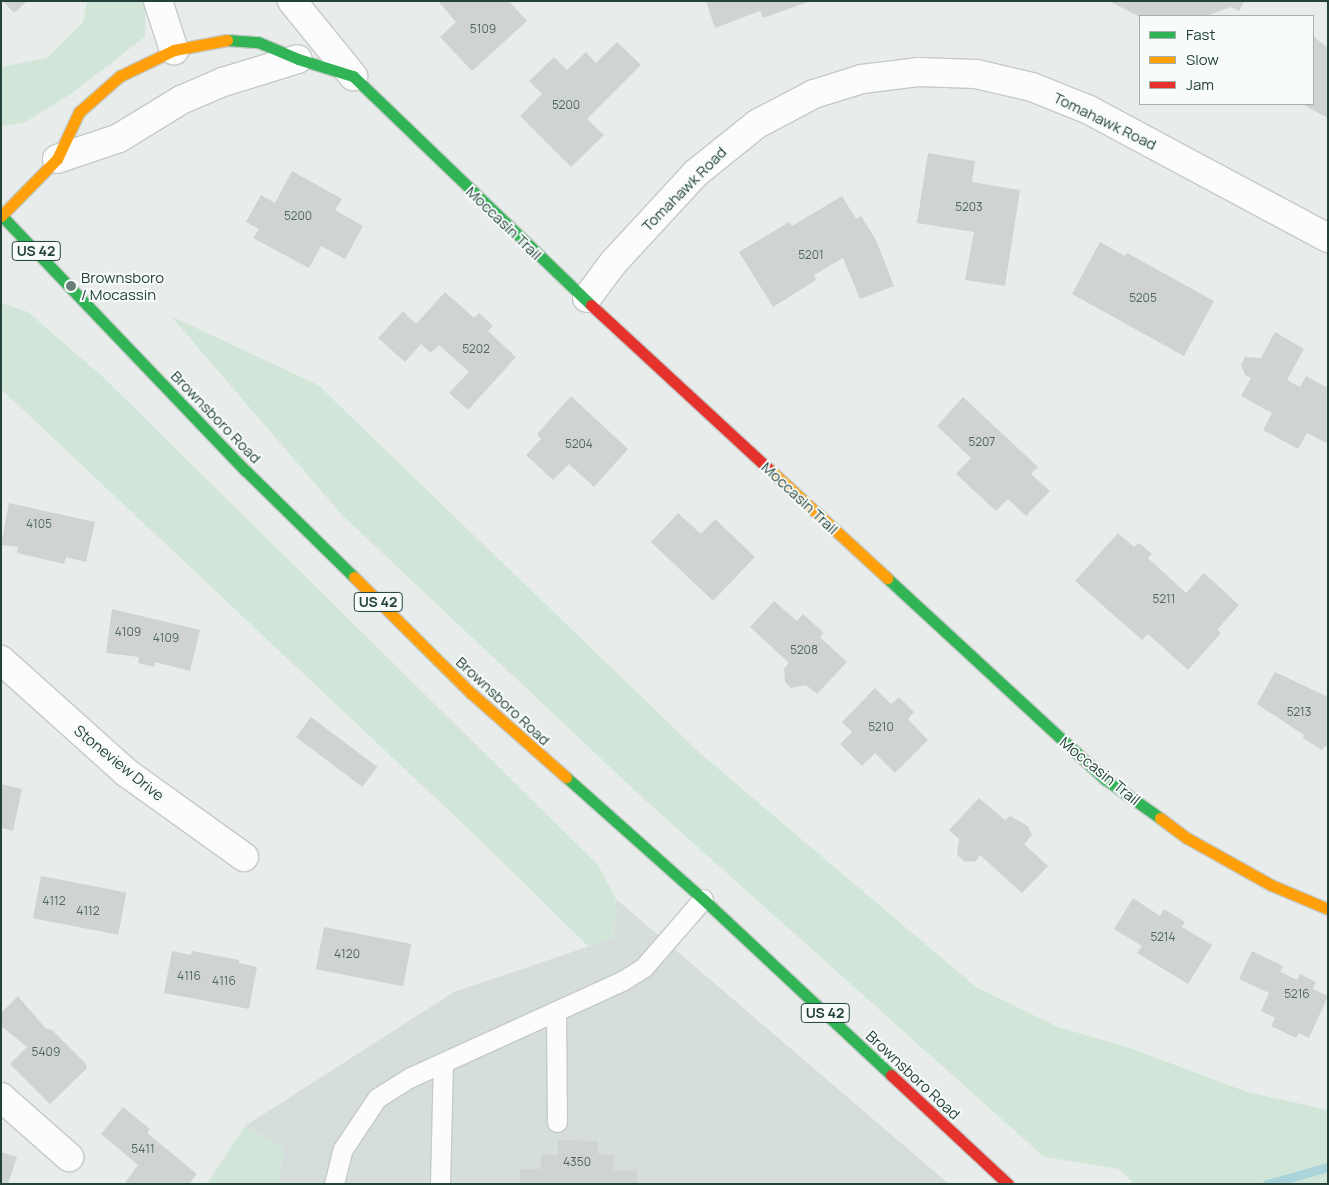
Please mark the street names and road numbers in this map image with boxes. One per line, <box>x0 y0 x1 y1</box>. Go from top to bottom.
street label: Tomahawk Road <box>1051 88 1159 154</box>
street label: Tomahawk Road <box>638 143 730 235</box>
street label: Moccasin Trail <box>462 182 546 264</box>
road number: US 42 <box>11 240 61 262</box>
street label: Brownsboro Road <box>167 367 265 467</box>
street label: Moccasin Trail <box>758 458 842 538</box>
road number: US 42 <box>353 590 403 614</box>
street label: Brownsboro Road <box>452 653 554 749</box>
street label: Stoneview Drive <box>70 721 168 805</box>
street label: Moccasin Trail <box>1056 733 1144 809</box>
road number: US 42 <box>800 1001 850 1024</box>
street label: Brownsboro Road <box>862 1027 964 1123</box>

